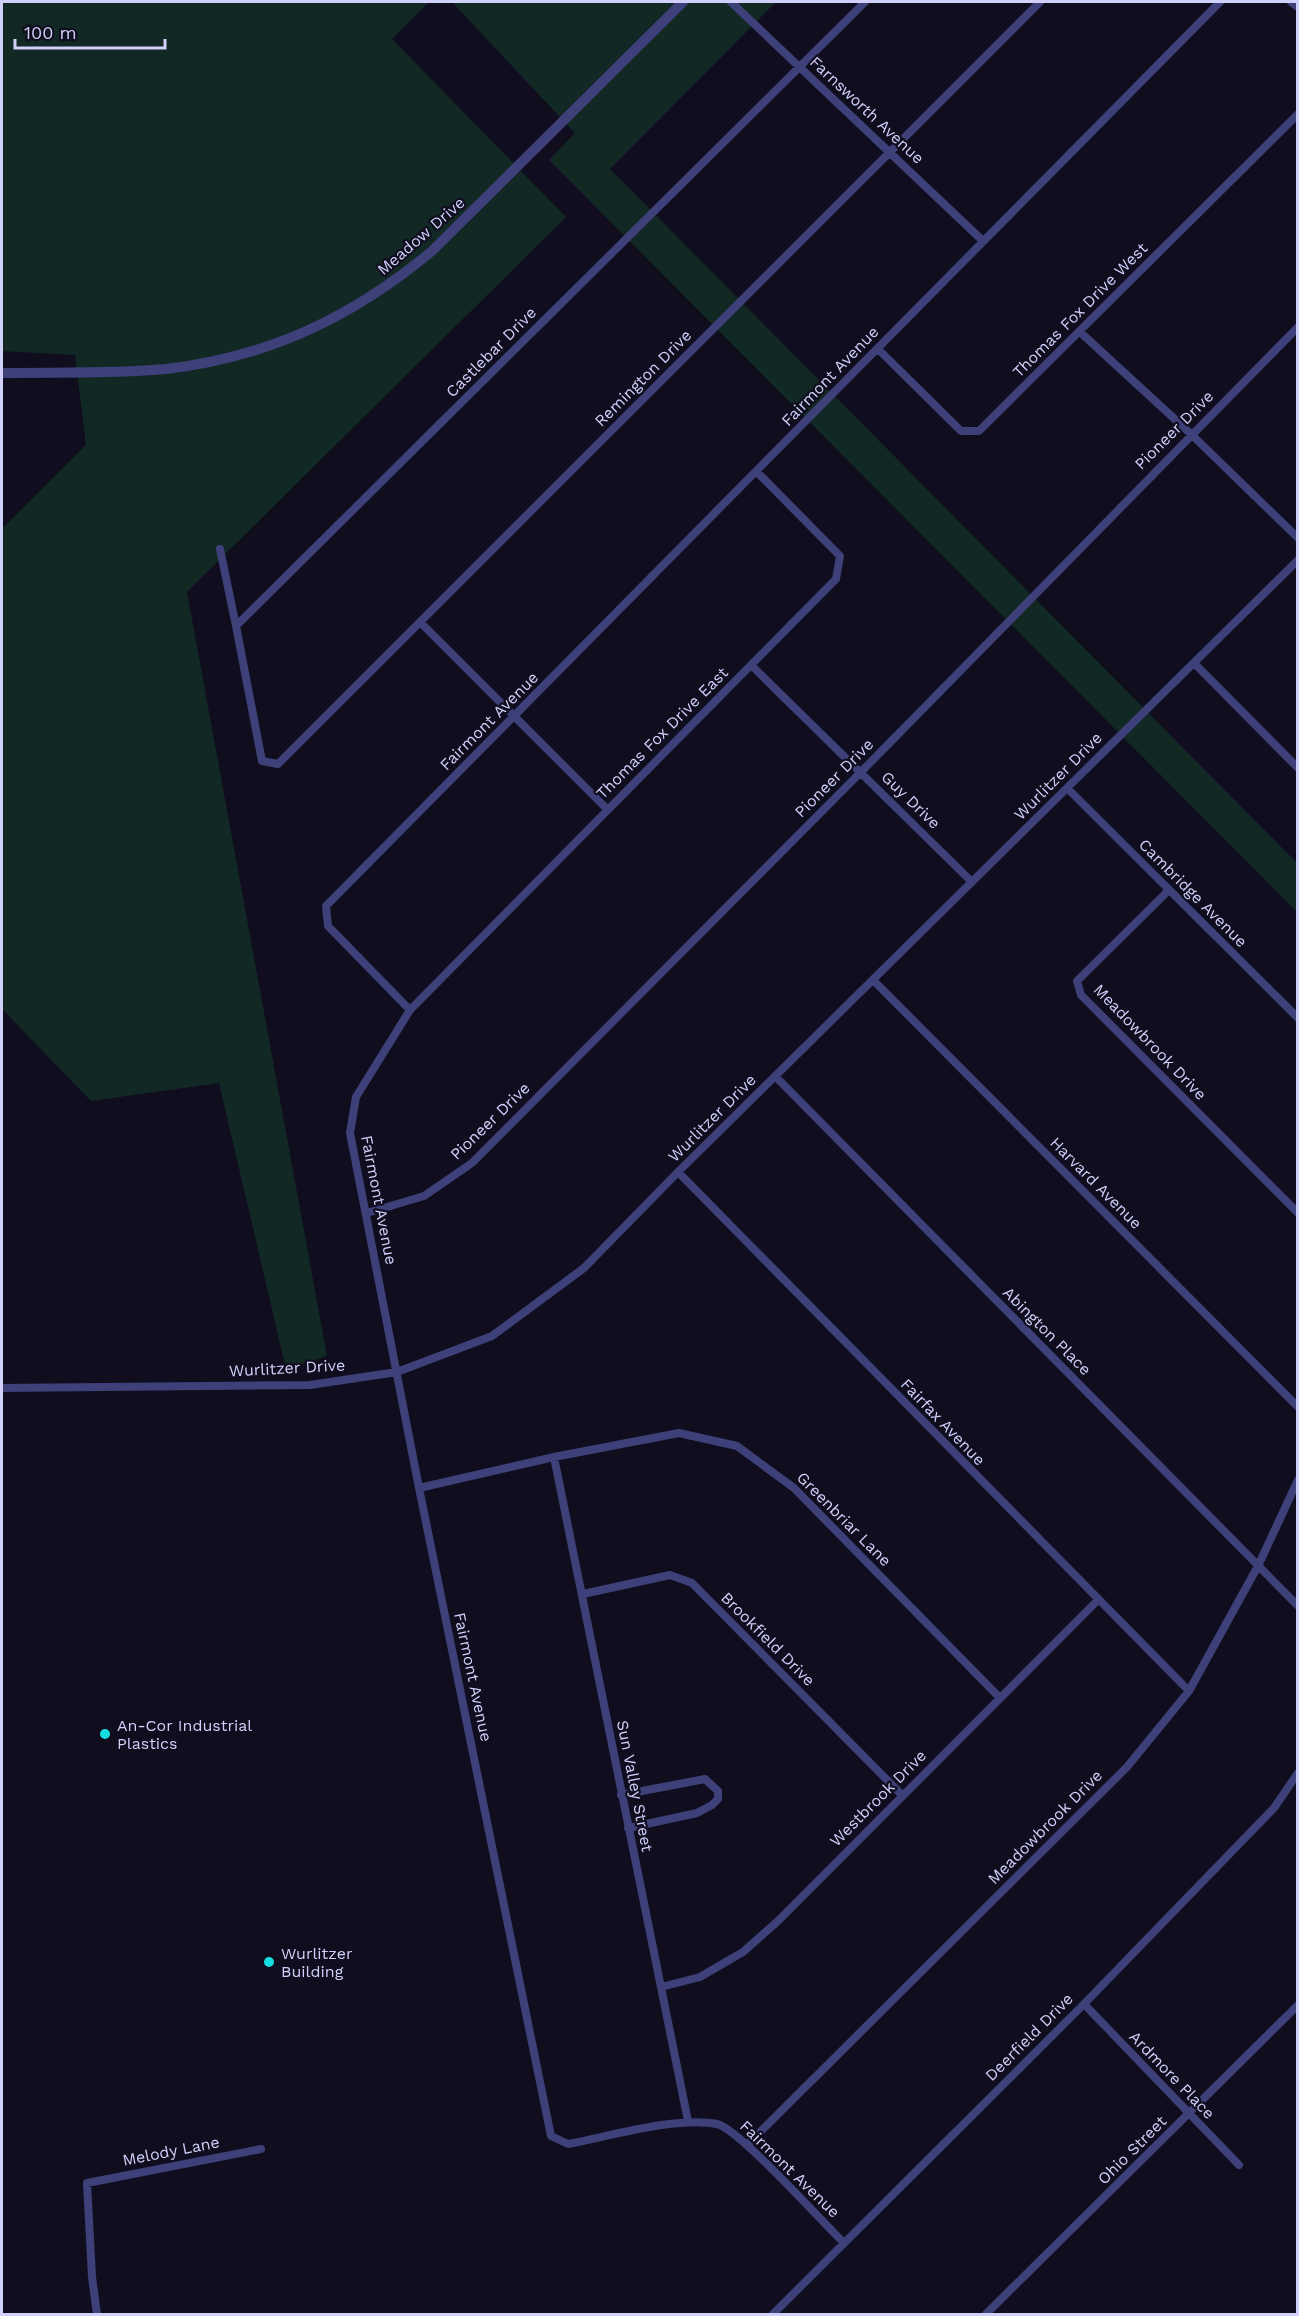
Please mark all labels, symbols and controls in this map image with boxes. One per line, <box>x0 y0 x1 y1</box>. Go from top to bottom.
scale bar <box>15 12 165 50</box>
text: 100 m <box>24 22 77 43</box>
street label: Farnsworth Avenue <box>806 52 928 168</box>
street label: Meadow Drive <box>373 193 469 279</box>
street label: Thomas Fox Drive West <box>1009 238 1152 381</box>
street label: Castlebar Drive <box>442 303 540 401</box>
street label: Fairmont Avenue <box>777 322 883 430</box>
street label: Remington Drive <box>591 326 695 430</box>
street label: Pioneer Drive <box>1131 387 1217 473</box>
street label: Thomas Fox Drive East <box>592 663 732 803</box>
street label: Fairmont Avenue <box>436 668 542 774</box>
street label: Wurlitzer Drive <box>1010 728 1106 824</box>
street label: Pioneer Drive <box>791 735 877 821</box>
street label: Guy Drive <box>878 767 944 833</box>
street label: Cambridge Avenue <box>1135 835 1251 951</box>
street label: Meadowbrook Drive <box>1090 980 1210 1104</box>
street label: Wurlitzer Drive <box>664 1070 760 1166</box>
street label: Pioneer Drive <box>446 1078 534 1164</box>
street label: Harvard Avenue <box>1046 1133 1146 1233</box>
street label: Fairmont Avenue <box>357 1134 401 1266</box>
street label: Abington Place <box>999 1283 1095 1379</box>
street label: Wurlitzer Drive <box>228 1355 346 1381</box>
street label: Fairfax Avenue <box>897 1375 989 1469</box>
street label: Greenbriar Lane <box>793 1468 895 1570</box>
street label: Brookfield Drive <box>717 1588 819 1690</box>
street label: Fairmont Avenue <box>450 1611 496 1743</box>
place label: An-Cor Industrial Plastics <box>117 1716 252 1753</box>
street label: Sun Valley Street <box>613 1719 657 1854</box>
marker: An-Cor Industrial Plastics <box>98 1727 112 1741</box>
street label: Westbrook Drive <box>826 1746 930 1850</box>
street label: Meadowbrook Drive <box>984 1766 1106 1888</box>
place label: Wurlitzer Building <box>281 1944 353 1981</box>
marker: Wurlitzer Building <box>262 1955 276 1969</box>
street label: Deerfield Drive <box>981 1989 1077 2085</box>
street label: Ardmore Place <box>1125 2027 1219 2123</box>
street label: Ohio Street <box>1094 2112 1170 2188</box>
street label: Fairmont Avenue <box>736 2116 844 2222</box>
street label: Melody Lane <box>121 2132 221 2170</box>

